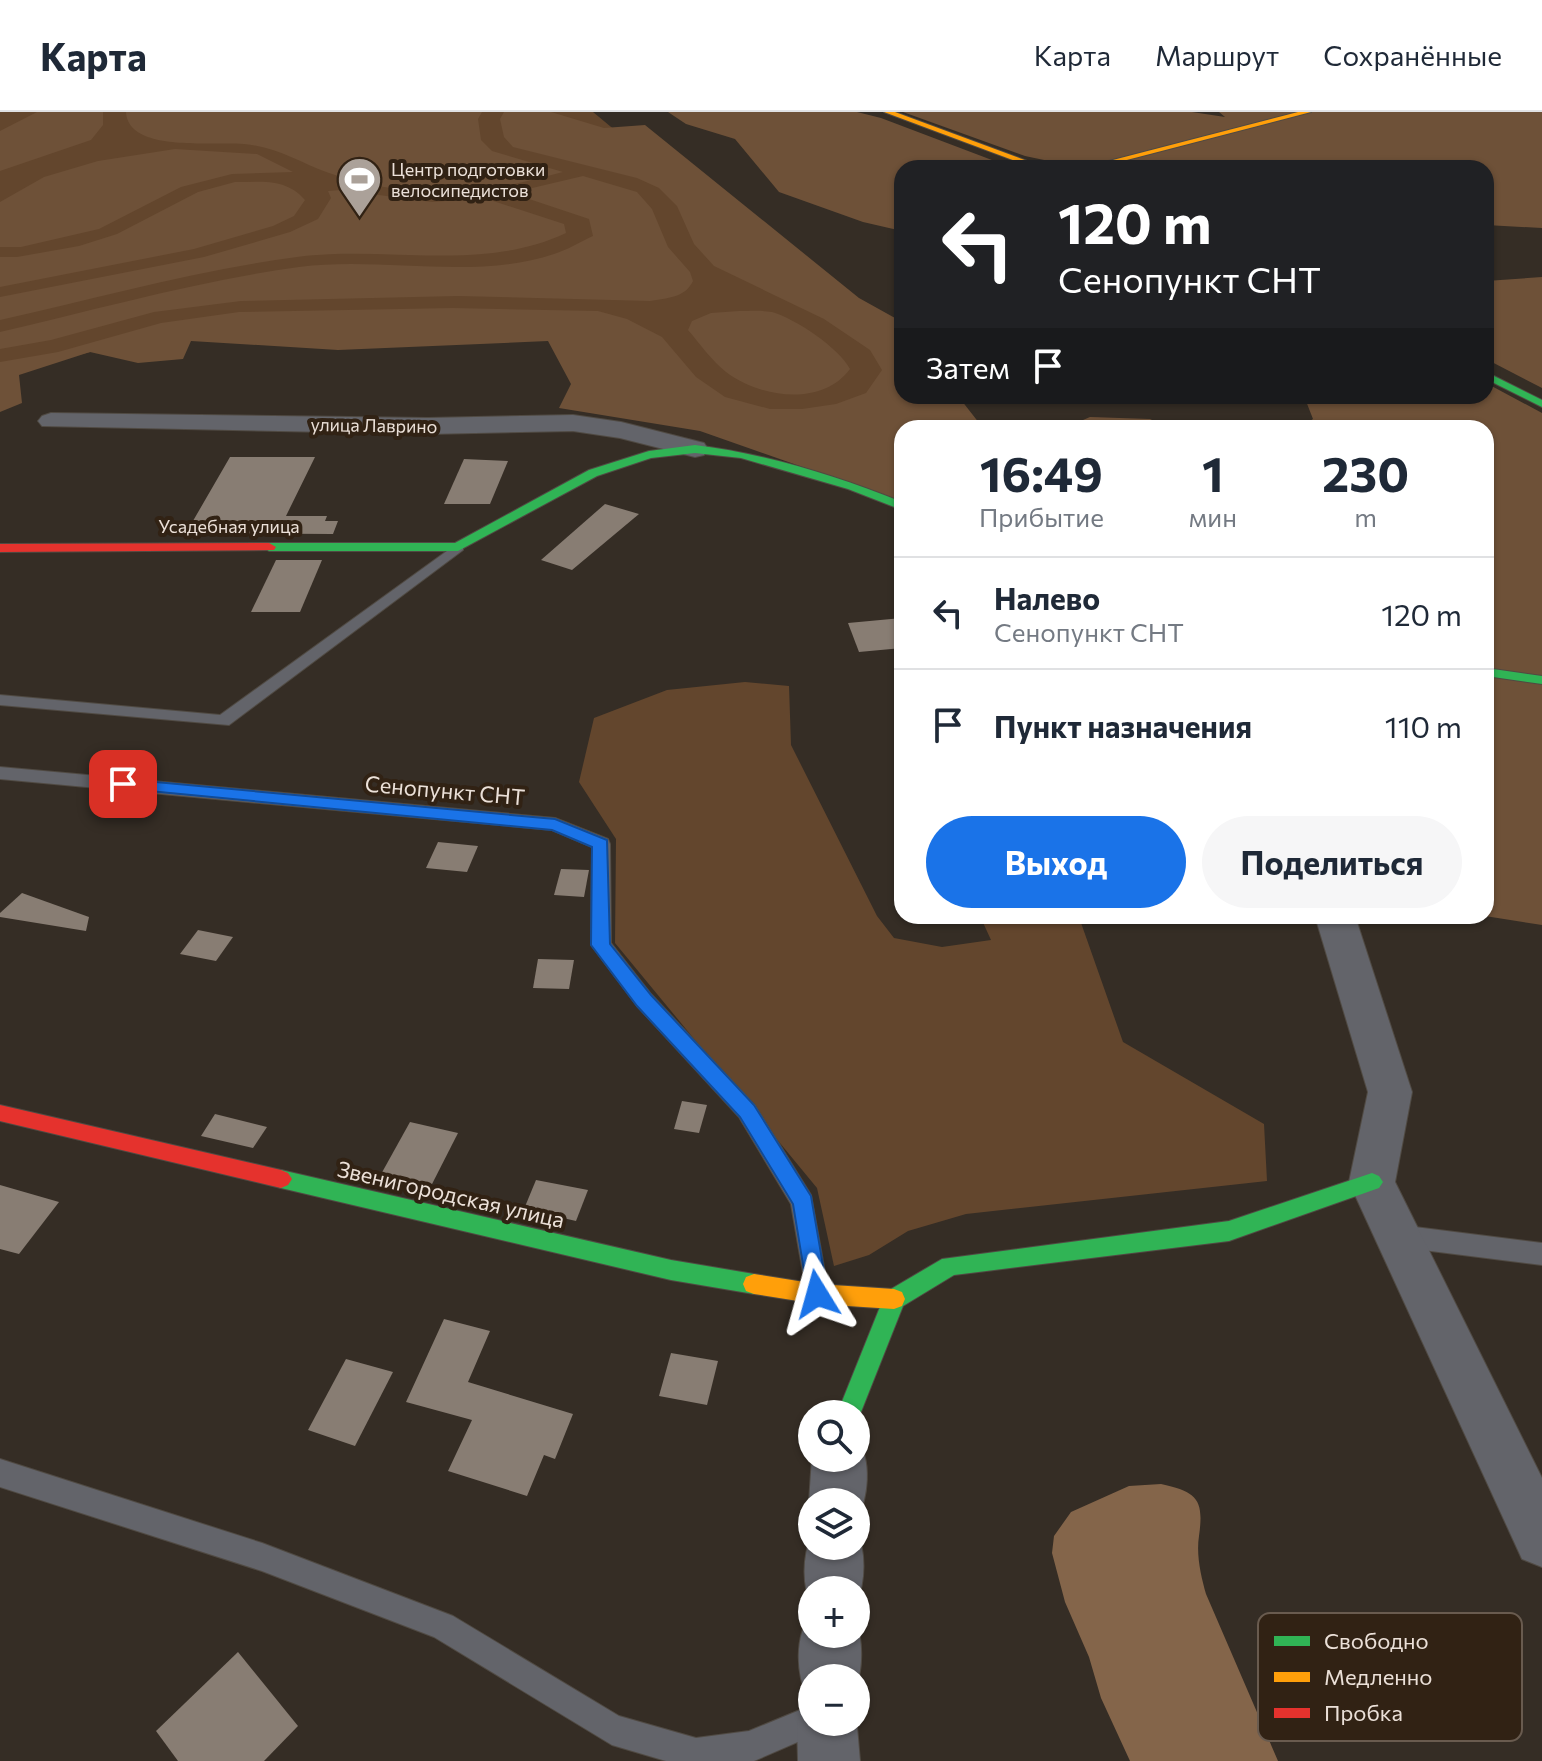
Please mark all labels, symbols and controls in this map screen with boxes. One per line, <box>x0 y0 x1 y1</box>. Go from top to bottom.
text: Карта <box>40 32 147 79</box>
text: Карта <box>1034 38 1111 72</box>
text: Маршрут <box>1155 38 1279 72</box>
text: Сохранённые <box>1323 38 1502 72</box>
sports icon: Центр подготовки велосипедистов <box>336 155 384 218</box>
place label: Центр подготовки велосипедистов <box>391 158 545 201</box>
text: 120 m <box>1058 187 1212 256</box>
icon: left <box>926 192 1030 296</box>
text: Сенопункт СНТ <box>1058 256 1321 300</box>
icon: arrive <box>1026 344 1070 388</box>
text: Затем <box>926 348 1010 385</box>
street label: улица Лаврино <box>310 413 438 437</box>
text: 16:49 <box>980 443 1103 502</box>
text: 1 <box>1202 443 1224 502</box>
text: 230 <box>1322 443 1409 502</box>
text: Прибытие <box>979 501 1104 532</box>
text: мин <box>1189 501 1237 532</box>
text: m <box>1354 501 1377 532</box>
street label: Усадебная улица <box>158 515 300 537</box>
text: Налево <box>994 579 1100 616</box>
icon: left <box>926 591 970 635</box>
text: 120 m <box>1381 595 1462 632</box>
text: Сенопункт СНТ <box>994 616 1184 647</box>
icon: arrive <box>926 703 970 747</box>
text: Пункт назначения <box>994 707 1252 744</box>
text: 110 m <box>1385 707 1462 744</box>
pin <box>89 750 157 818</box>
icon: arrive <box>101 762 145 806</box>
street label: Сенопункт СНТ <box>364 770 526 810</box>
button: Выход <box>926 816 1186 908</box>
button: Поделиться <box>1202 816 1462 908</box>
street label: Звенигородская улица <box>335 1155 567 1233</box>
position arrow <box>775 1252 859 1336</box>
map controls <box>798 1400 870 1736</box>
button: search <box>798 1400 870 1472</box>
button: layers <box>798 1488 870 1560</box>
button: + <box>798 1576 870 1648</box>
legend <box>1258 1613 1522 1741</box>
text: Свободно <box>1324 1627 1429 1654</box>
text: Медленно <box>1324 1663 1432 1690</box>
button: − <box>798 1664 870 1736</box>
text: Пробка <box>1324 1699 1403 1726</box>

